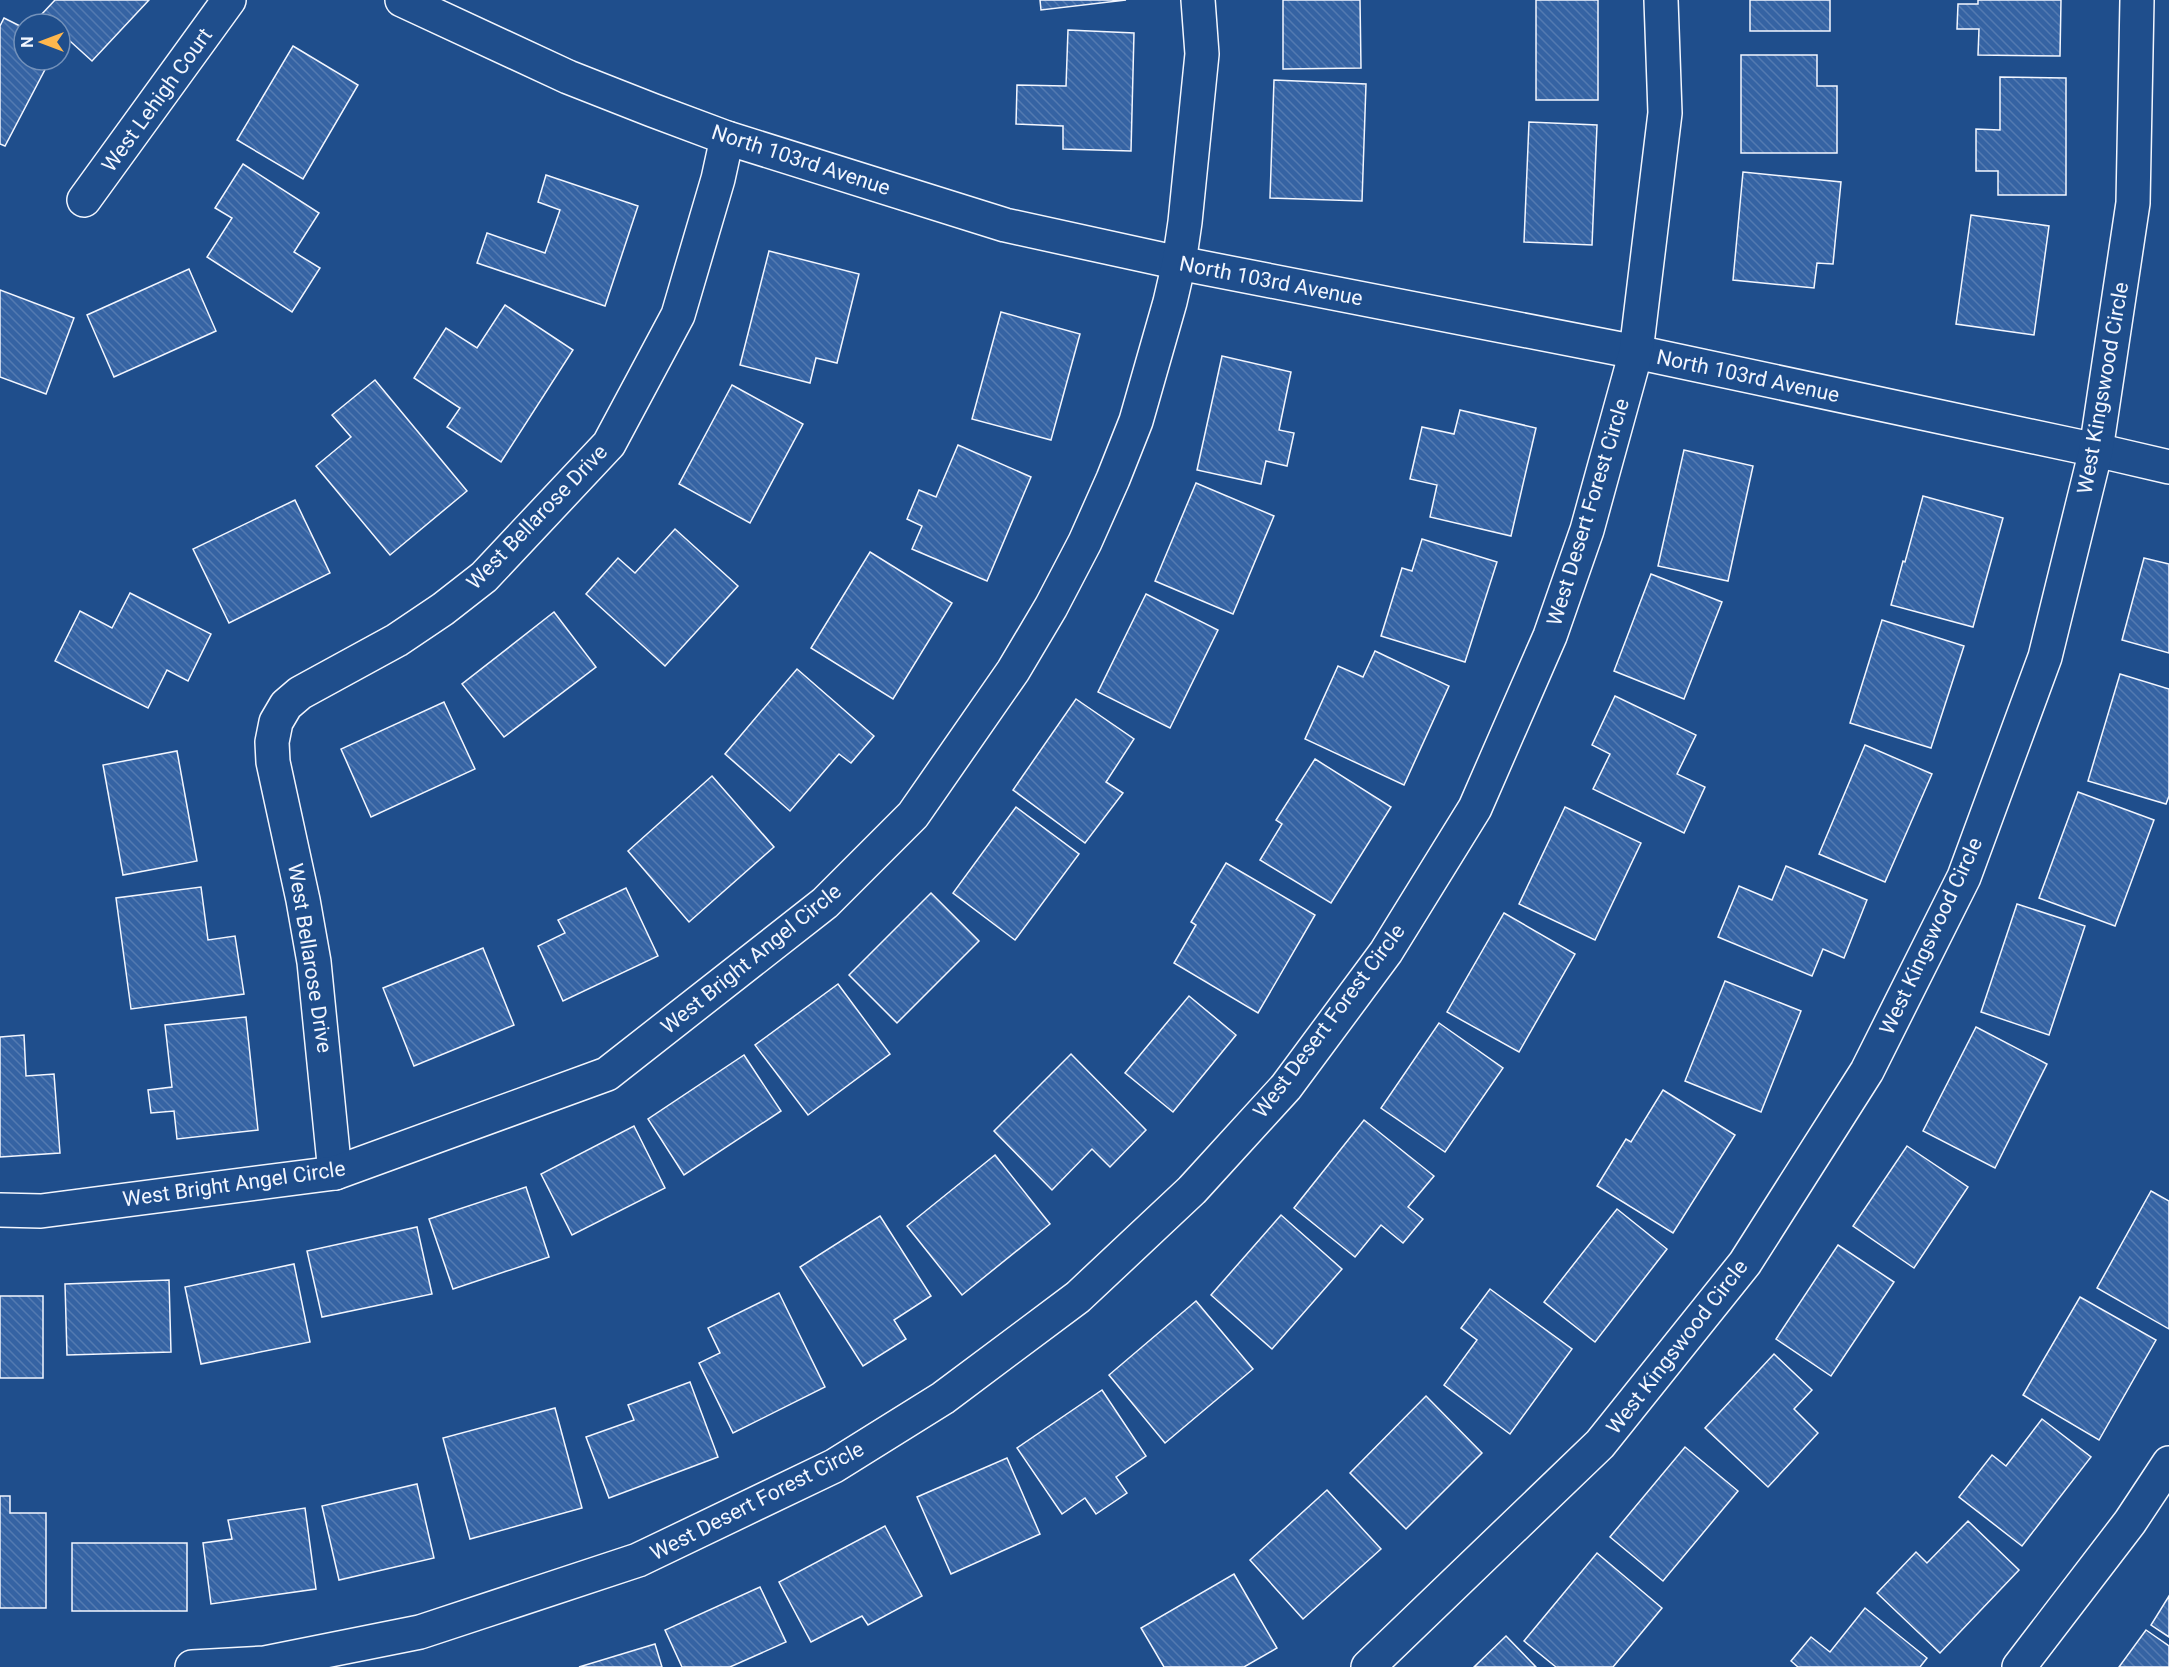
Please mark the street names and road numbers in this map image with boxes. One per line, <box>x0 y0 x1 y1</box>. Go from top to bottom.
street label: West Lehigh Court <box>97 23 217 177</box>
street label: North 103rd Avenue <box>709 120 893 200</box>
street label: North 103rd Avenue <box>1177 251 1365 311</box>
street label: West Kingswood Circle <box>2073 280 2133 496</box>
street label: North 103rd Avenue <box>1654 345 1842 407</box>
street label: West Desert Forest Circle <box>1542 396 1634 628</box>
street label: West Bellarose Drive <box>462 440 612 594</box>
street label: West Kingswood Circle <box>1875 834 1987 1038</box>
street label: West Bellarose Drive <box>283 862 337 1054</box>
street label: West Bright Angel Circle <box>656 879 846 1039</box>
street label: West Desert Forest Circle <box>1248 919 1410 1123</box>
street label: West Bright Angel Circle <box>121 1156 347 1212</box>
street label: West Kingswood Circle <box>1601 1255 1753 1439</box>
street label: West Desert Forest Circle <box>646 1437 868 1565</box>

